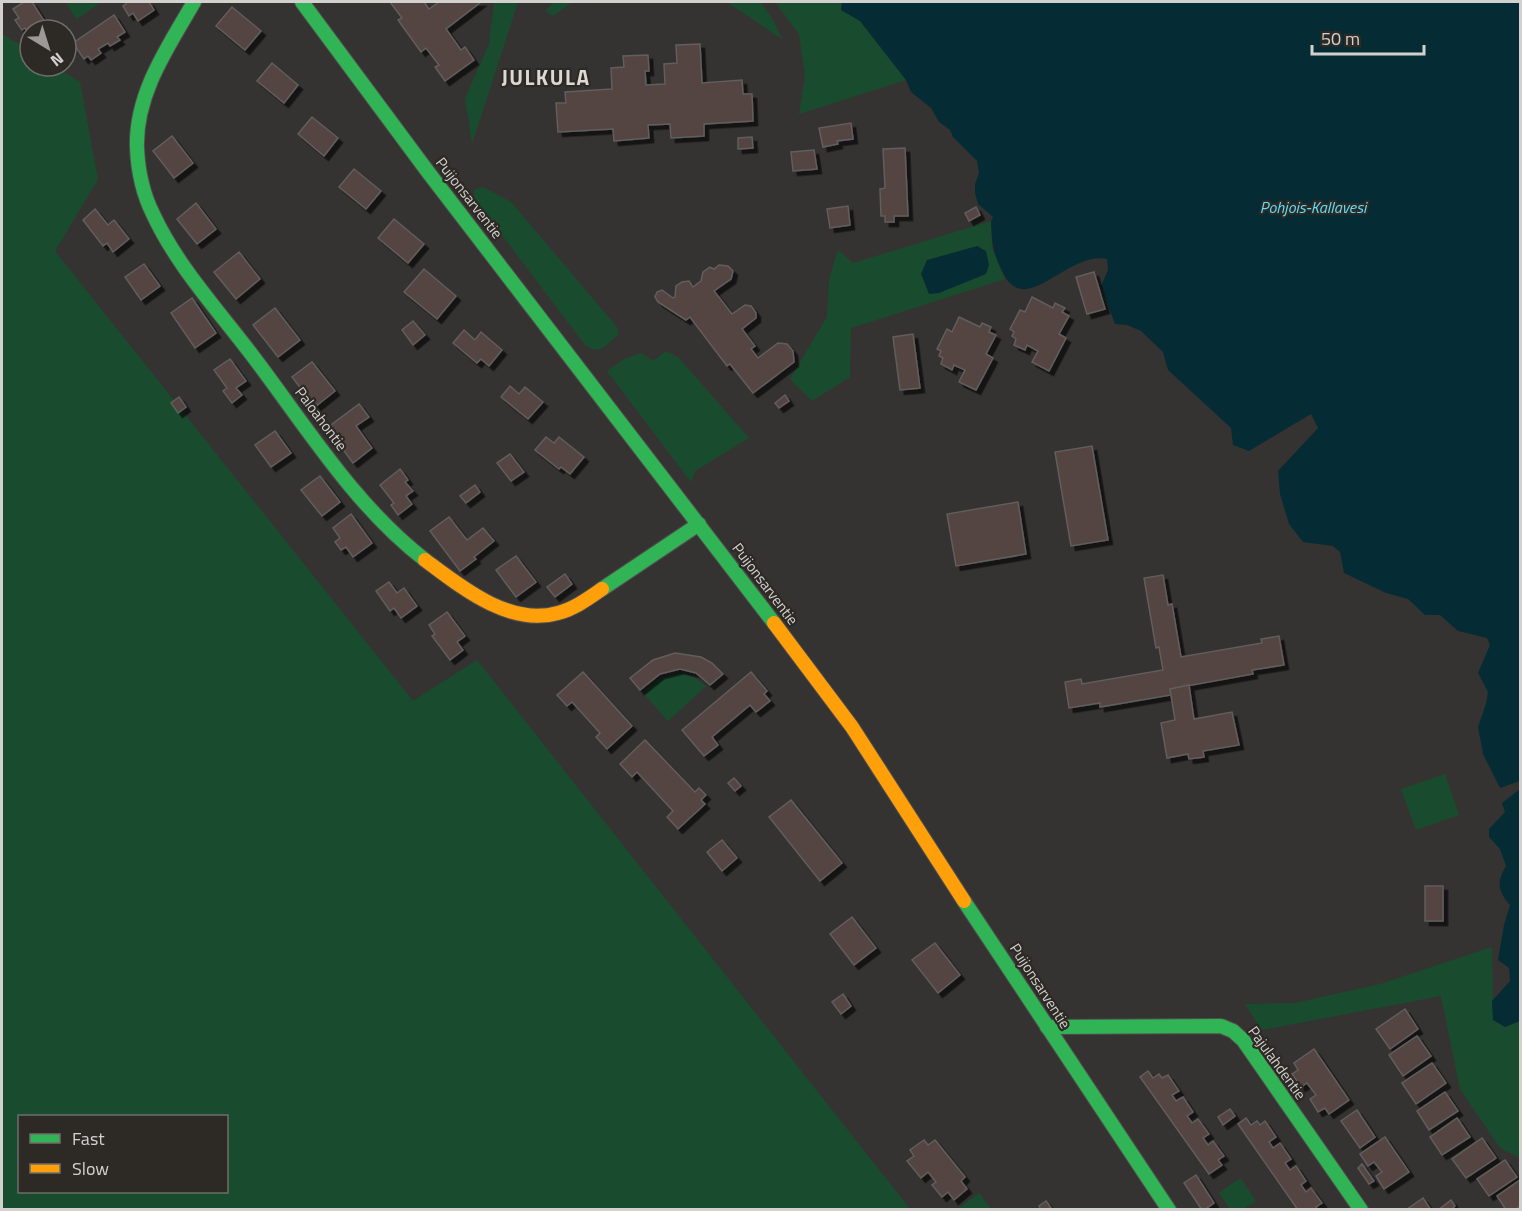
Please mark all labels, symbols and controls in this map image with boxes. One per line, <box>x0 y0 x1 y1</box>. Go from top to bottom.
north arrow <box>18 18 78 78</box>
scale bar <box>1312 18 1424 56</box>
text: 50 m <box>1321 25 1360 52</box>
text: N <box>45 47 69 73</box>
district label: JULKULA <box>501 61 591 93</box>
street label: Puijonsarventie <box>430 152 509 243</box>
water label: Pohjois-Kallavesi <box>1260 195 1368 219</box>
street label: Paloahontie <box>290 382 353 456</box>
street label: Puijonsarventie <box>727 538 804 630</box>
street label: Puijonsarventie <box>1004 938 1077 1033</box>
street label: Pajulahdentie <box>1243 1021 1312 1104</box>
legend <box>18 1115 228 1193</box>
text: Fast <box>72 1125 105 1152</box>
text: Slow <box>72 1155 109 1182</box>

